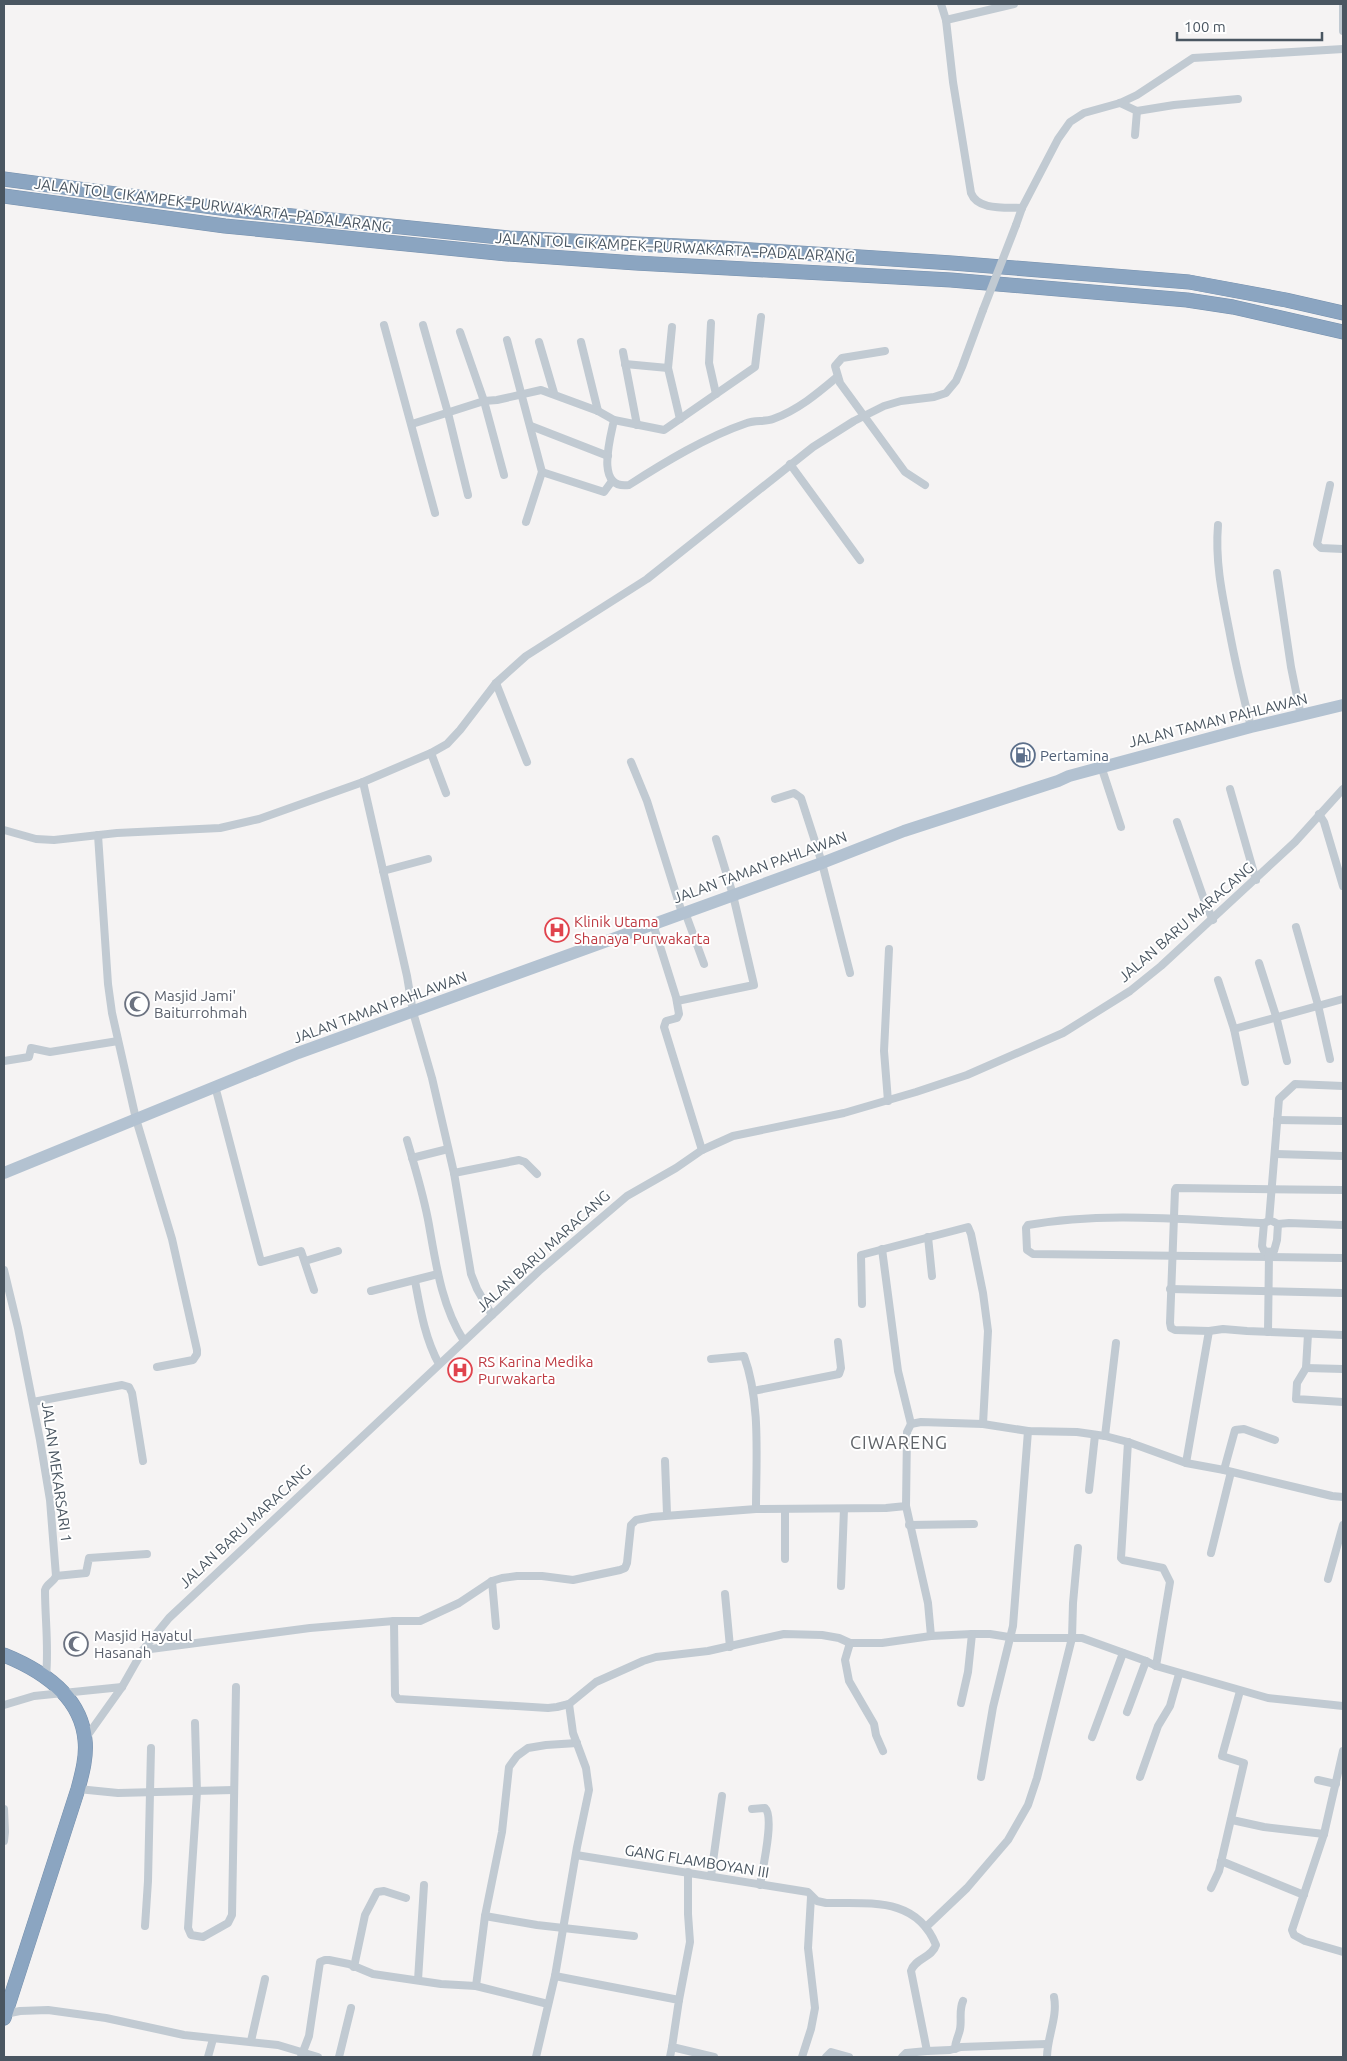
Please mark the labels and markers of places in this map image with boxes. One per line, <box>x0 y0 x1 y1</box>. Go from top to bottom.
fuel station icon: Pertamina <box>1010 742 1036 768</box>
place label: Pertamina <box>1040 747 1109 764</box>
place label: Klinik Utama Shanaya Purwakarta <box>574 913 710 947</box>
hospital icon: Klinik Utama Shanaya Purwakarta <box>544 917 570 943</box>
place label: Masjid Jami' Baiturrohmah <box>154 987 247 1021</box>
mosque icon: Masjid Jami' Baiturrohmah <box>124 991 150 1017</box>
place label: RS Karina Medika Purwakarta <box>478 1353 594 1387</box>
hospital icon: RS Karina Medika Purwakarta <box>447 1357 473 1383</box>
place label: Masjid Hayatul Hasanah <box>94 1627 192 1661</box>
mosque icon: Masjid Hayatul Hasanah <box>63 1631 89 1657</box>

